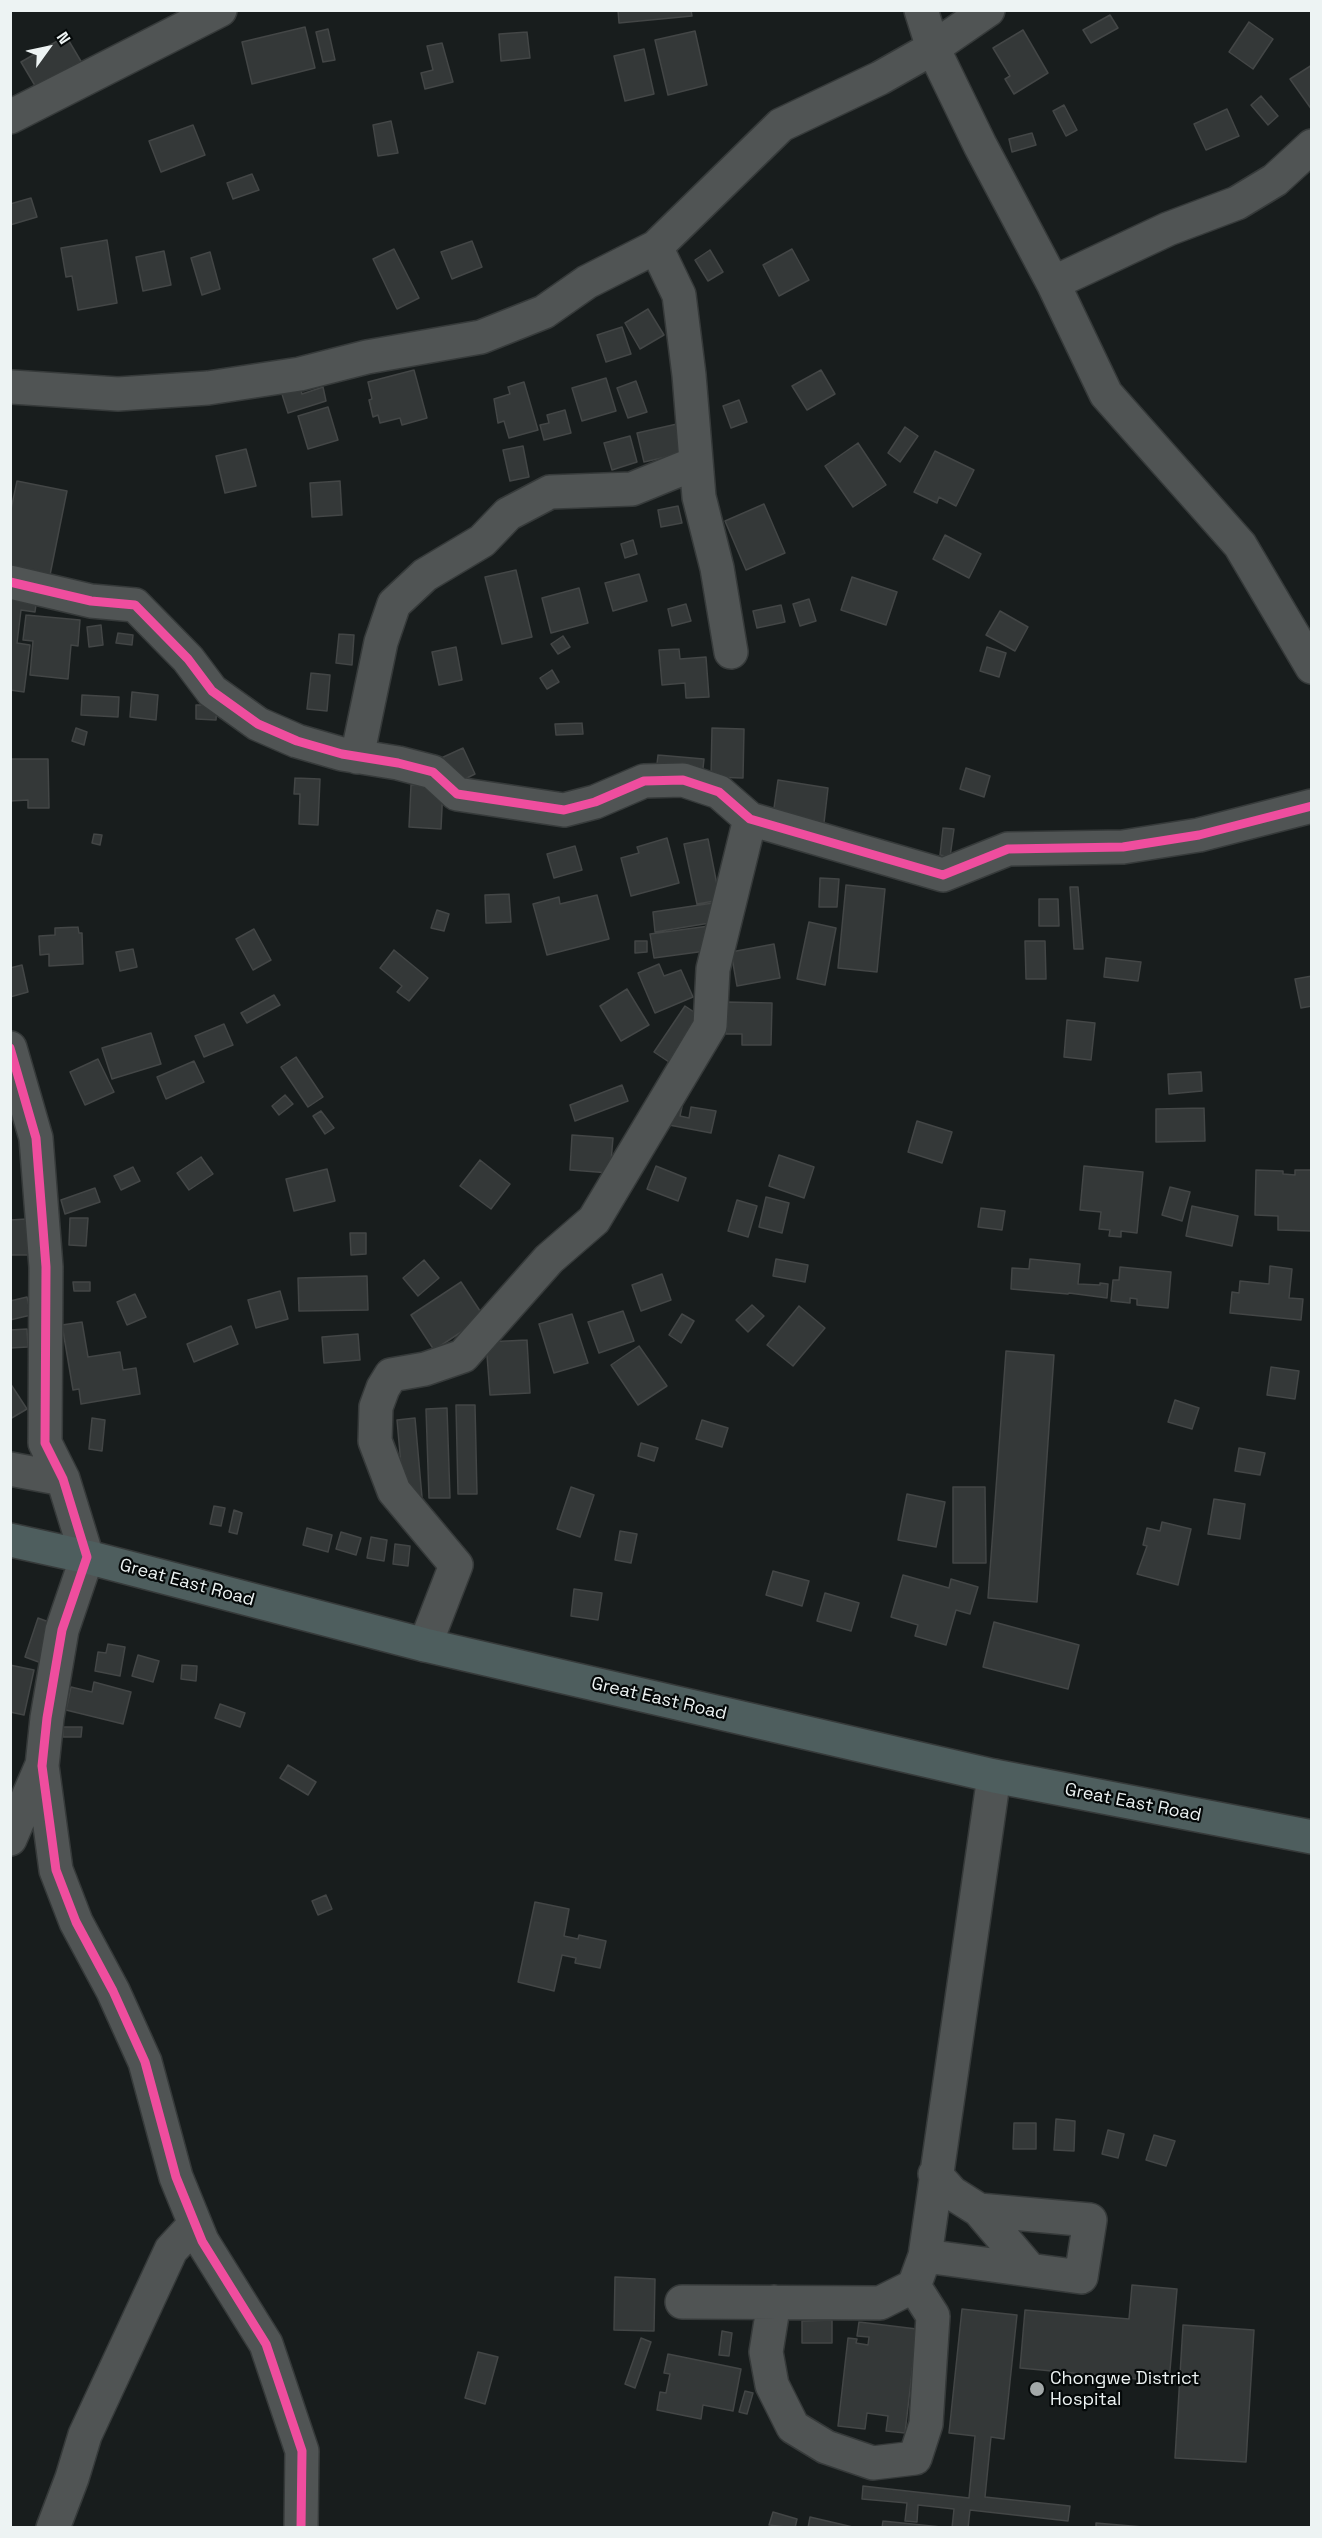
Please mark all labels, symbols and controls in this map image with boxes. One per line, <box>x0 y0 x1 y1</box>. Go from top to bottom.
north arrow <box>18 18 78 78</box>
text: N <box>52 28 75 48</box>
street label: Great East Road <box>117 1555 257 1611</box>
street label: Great East Road <box>589 1673 729 1725</box>
street label: Great East Road <box>1063 1779 1203 1827</box>
place label: Chongwe District Hospital <box>1050 2368 1200 2410</box>
marker: Chongwe District Hospital <box>1028 2380 1046 2398</box>

